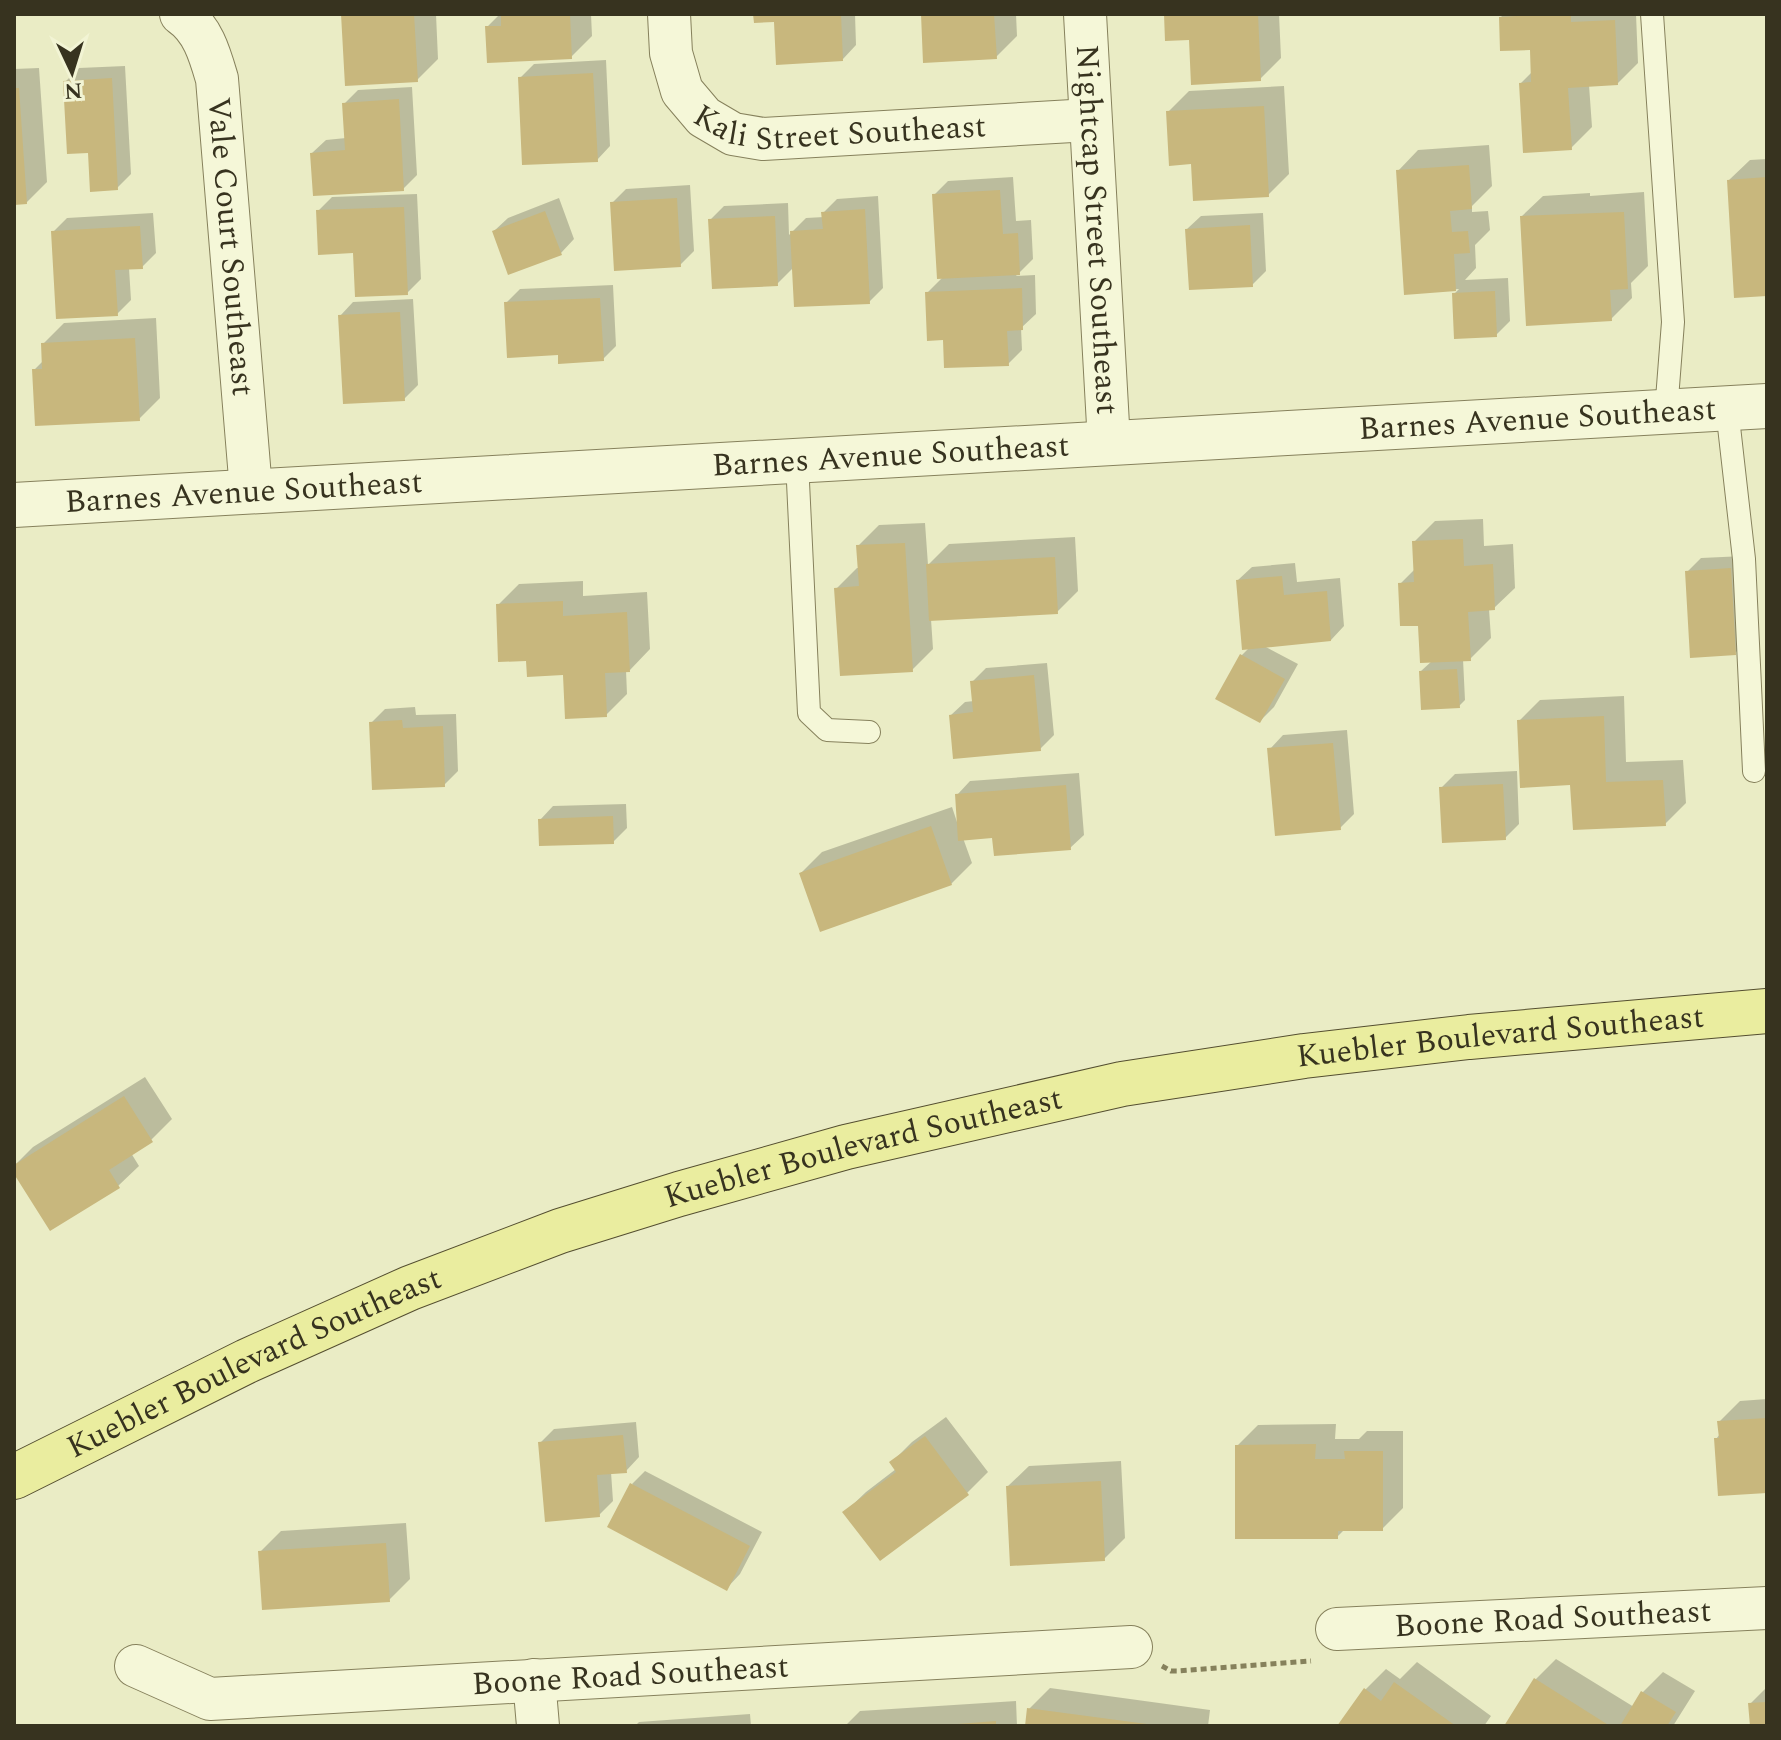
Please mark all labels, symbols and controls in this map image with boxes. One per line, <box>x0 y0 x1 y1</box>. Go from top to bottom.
north arrow <box>32 32 112 112</box>
street label: Nightcap Street Southeast <box>1062 43 1132 416</box>
text: N <box>63 73 83 108</box>
street label: Kali Street Southeast <box>684 91 988 164</box>
street label: Vale Court Southeast <box>194 95 268 398</box>
street label: Barnes Avenue Southeast <box>1357 384 1718 454</box>
street label: Barnes Avenue Southeast <box>710 421 1071 490</box>
street label: Barnes Avenue Southeast <box>63 457 424 527</box>
street label: Kuebler Boulevard Southeast <box>1294 992 1706 1081</box>
street label: Kuebler Boulevard Southeast <box>658 1074 1067 1222</box>
street label: Kuebler Boulevard Southeast <box>58 1254 448 1472</box>
street label: Boone Road Southeast <box>1393 1586 1712 1651</box>
street label: Boone Road Southeast <box>470 1642 790 1709</box>

